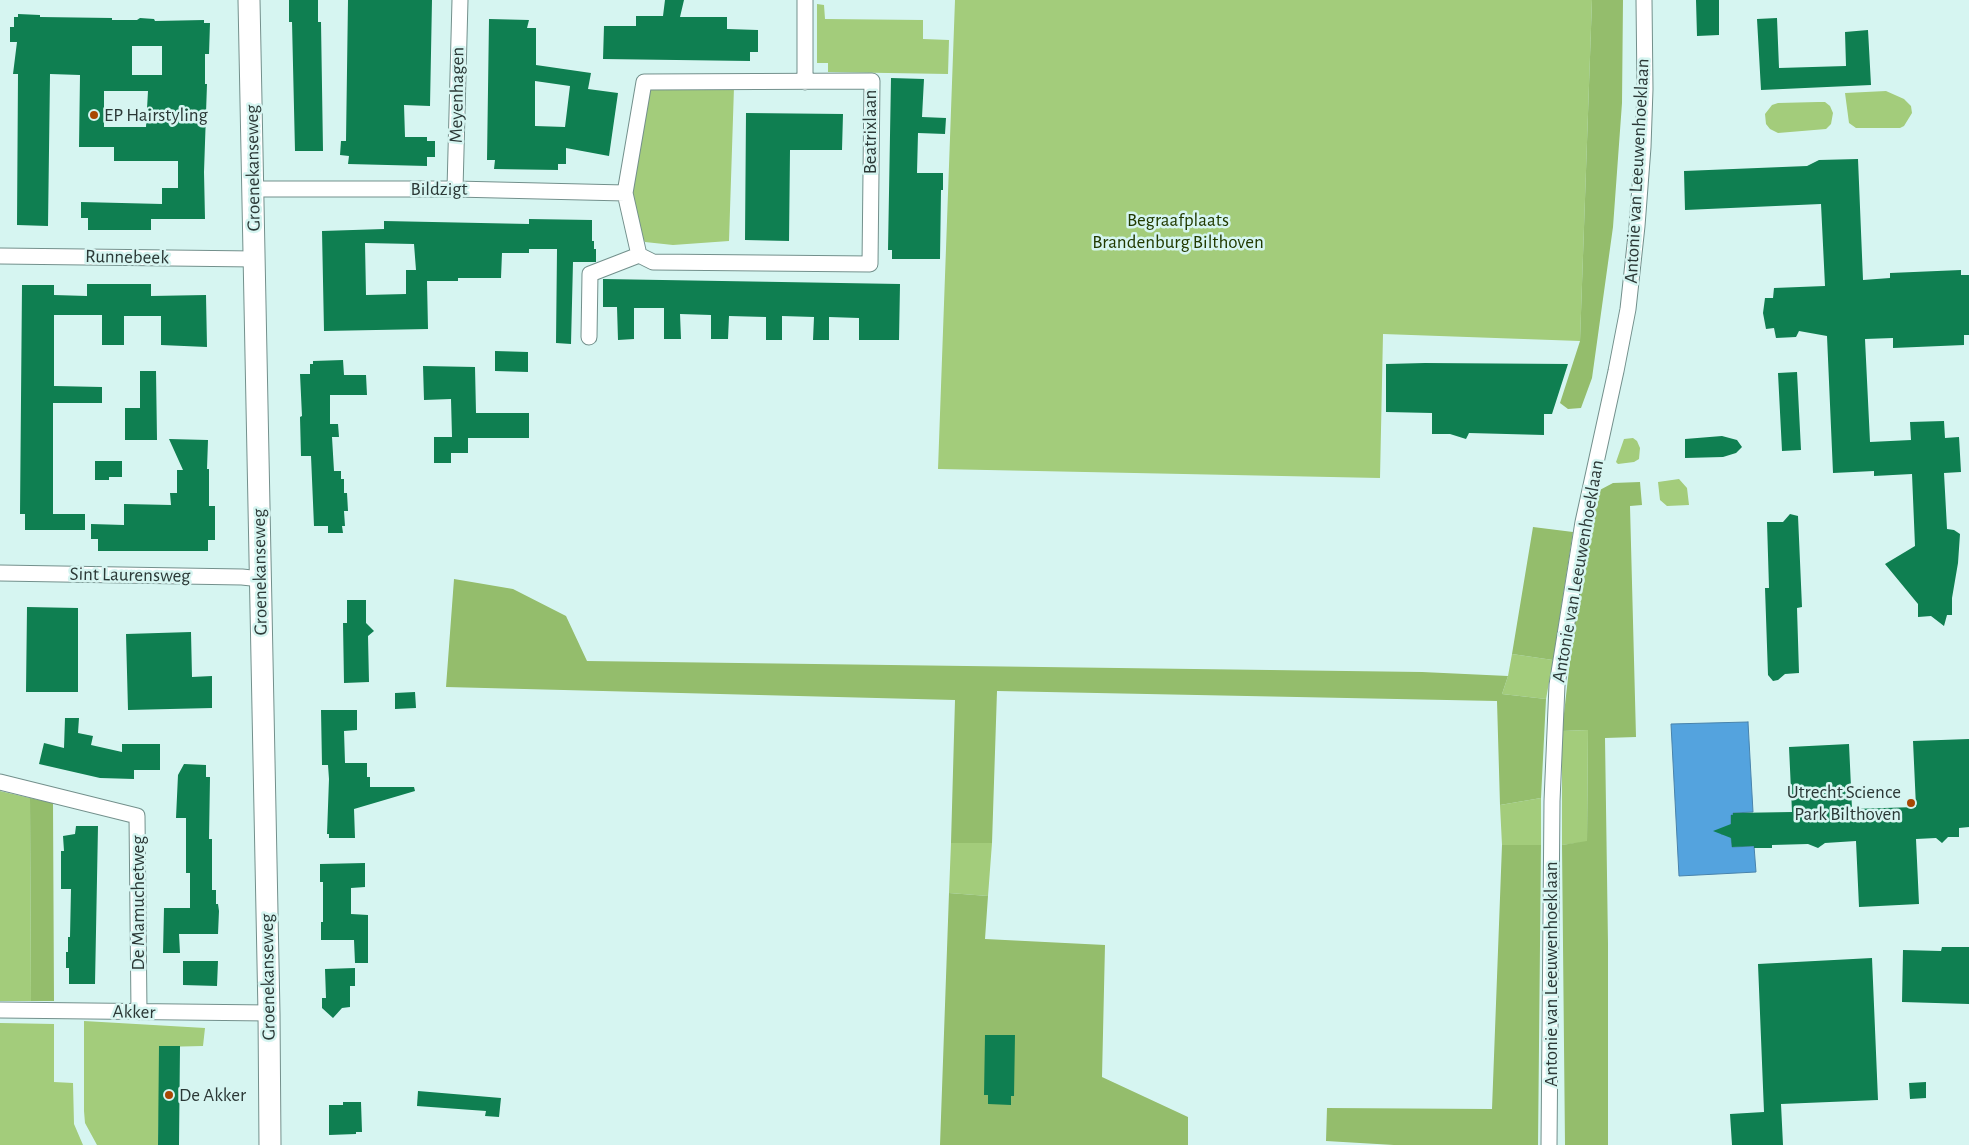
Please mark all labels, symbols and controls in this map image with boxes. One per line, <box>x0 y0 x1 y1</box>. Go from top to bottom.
street label: Meyenhagen <box>445 47 469 143</box>
street label: Antonie van Leeuwenhoeklaan <box>1620 58 1654 284</box>
street label: Beatrixlaan <box>859 90 881 174</box>
place label: EP Hairstyling <box>104 104 208 126</box>
street label: Groenekanseweg <box>240 105 266 231</box>
marker: EP Hairstyling <box>88 109 100 121</box>
street label: Bildzigt <box>410 178 468 200</box>
park label: Begraafplaats Brandenburg Bilthoven <box>1092 209 1264 253</box>
street label: Runnebeek <box>85 245 169 269</box>
street label: Antonie van Leeuwenhoeklaan <box>1547 458 1609 684</box>
street label: Groenekanseweg <box>247 509 273 635</box>
street label: Sint Laurensweg <box>69 563 191 587</box>
place label: Utrecht Science Park Bilthoven <box>1787 781 1901 825</box>
marker: Utrecht Science Park Bilthoven <box>1905 797 1917 809</box>
street label: De Mamuchetweg <box>127 836 149 970</box>
street label: Antonie van Leeuwenhoeklaan <box>1540 861 1562 1087</box>
street label: Groenekanseweg <box>255 914 281 1040</box>
street label: Akker <box>112 1000 156 1024</box>
place label: De Akker <box>179 1084 246 1106</box>
marker: De Akker <box>163 1089 175 1101</box>

